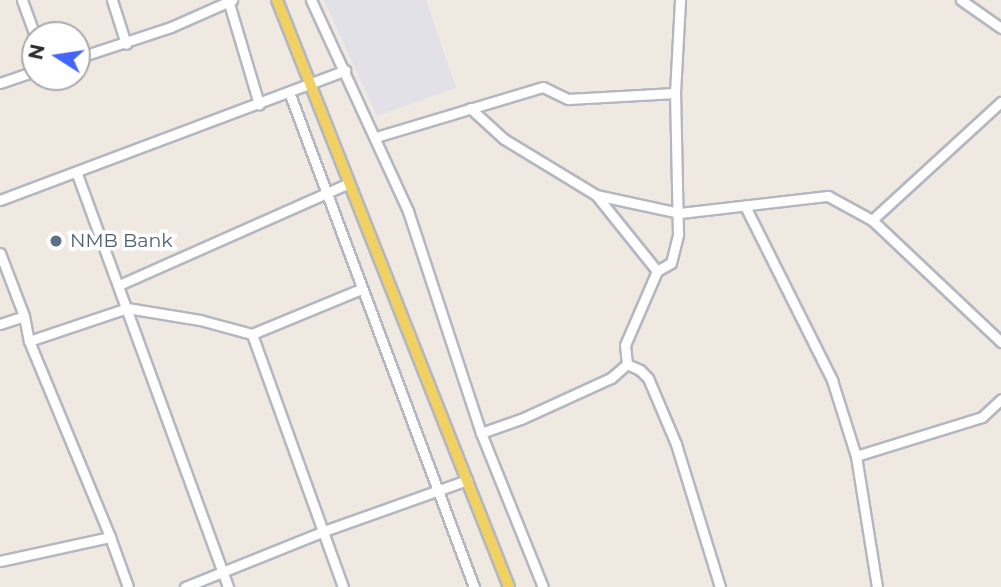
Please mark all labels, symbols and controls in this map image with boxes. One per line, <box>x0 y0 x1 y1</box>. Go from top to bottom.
north arrow <box>21 21 91 91</box>
text: N <box>24 42 50 62</box>
place label: NMB Bank <box>70 230 173 252</box>
marker: NMB Bank <box>48 233 64 249</box>

